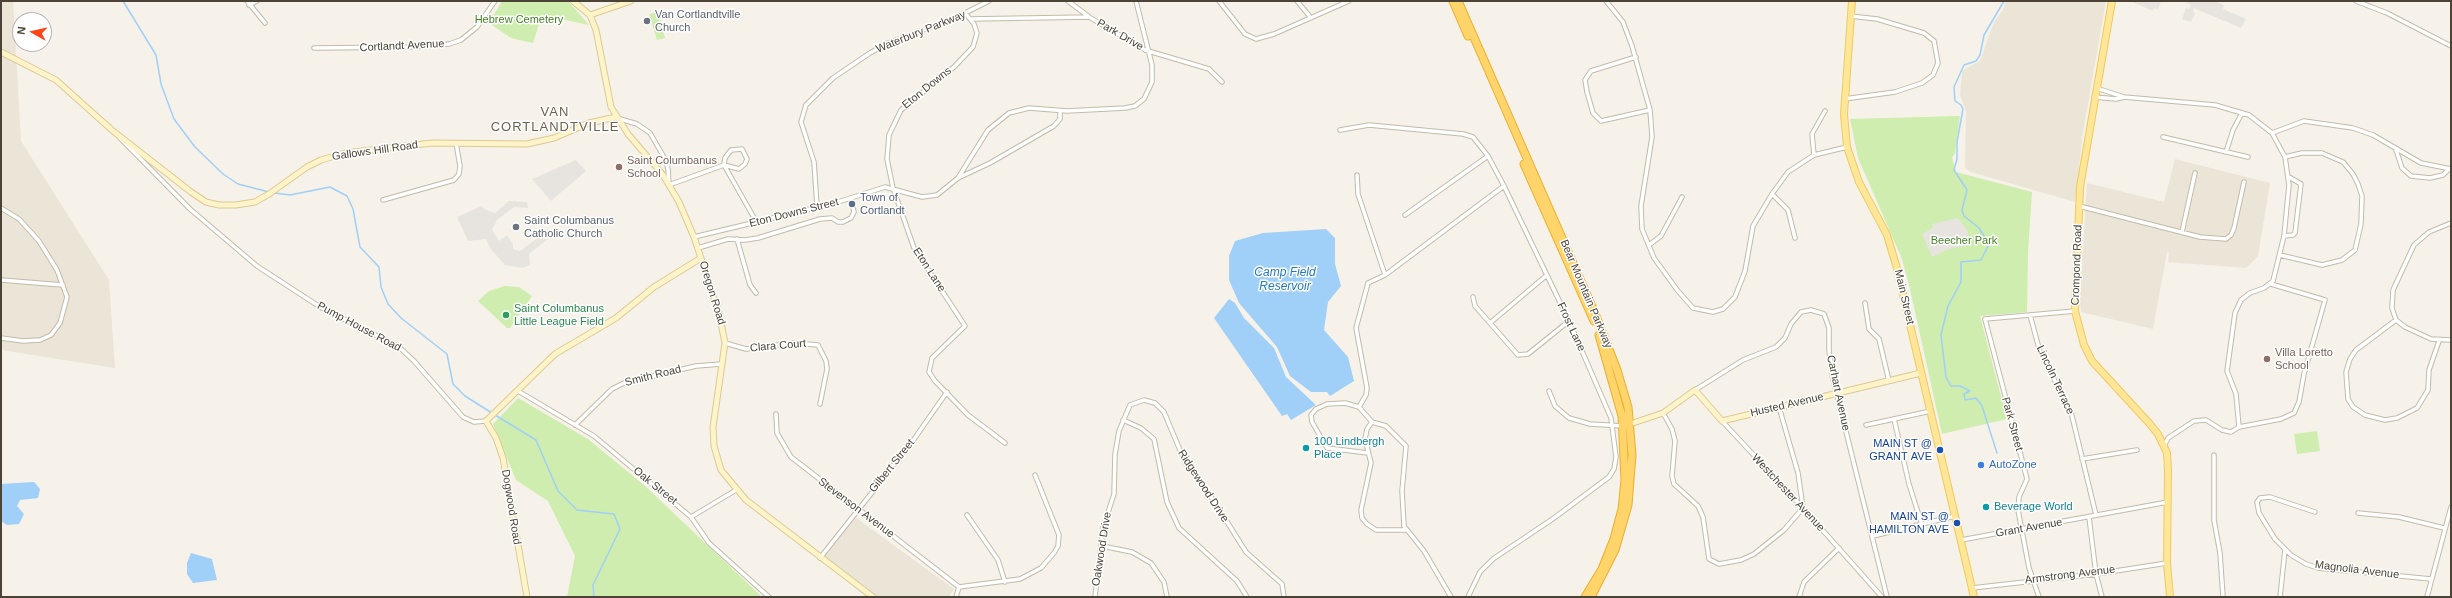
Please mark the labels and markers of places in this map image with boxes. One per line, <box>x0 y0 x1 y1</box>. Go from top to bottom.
place label: Van Cortlandtville Church <box>655 8 740 34</box>
marker: Van Cortlandtville Church <box>642 16 652 26</box>
place label: Saint Columbanus School <box>627 154 717 180</box>
marker: Saint Columbanus School <box>614 162 624 172</box>
place label: Town of Cortlandt <box>860 191 905 217</box>
marker: Town of Cortlandt <box>847 199 857 209</box>
place label: Saint Columbanus Catholic Church <box>524 214 614 240</box>
marker: Saint Columbanus Catholic Church <box>511 222 521 232</box>
place label: Saint Columbanus Little League Field <box>514 302 604 328</box>
marker: Saint Columbanus Little League Field <box>501 310 511 320</box>
place label: Villa Loretto School <box>2275 346 2333 372</box>
marker: Villa Loretto School <box>2262 354 2272 364</box>
place label: 100 Lindbergh Place <box>1314 435 1384 461</box>
place label: MAIN ST @ GRANT AVE <box>1869 437 1932 463</box>
marker: 100 Lindbergh Place <box>1301 443 1311 453</box>
marker: MAIN ST @ GRANT AVE <box>1935 445 1945 455</box>
place label: AutoZone <box>1989 458 2037 472</box>
marker: AutoZone <box>1976 460 1986 470</box>
place label: Beverage World <box>1994 500 2073 514</box>
marker: Beverage World <box>1981 502 1991 512</box>
place label: MAIN ST @ HAMILTON AVE <box>1869 510 1949 536</box>
marker: MAIN ST @ HAMILTON AVE <box>1952 518 1962 528</box>

